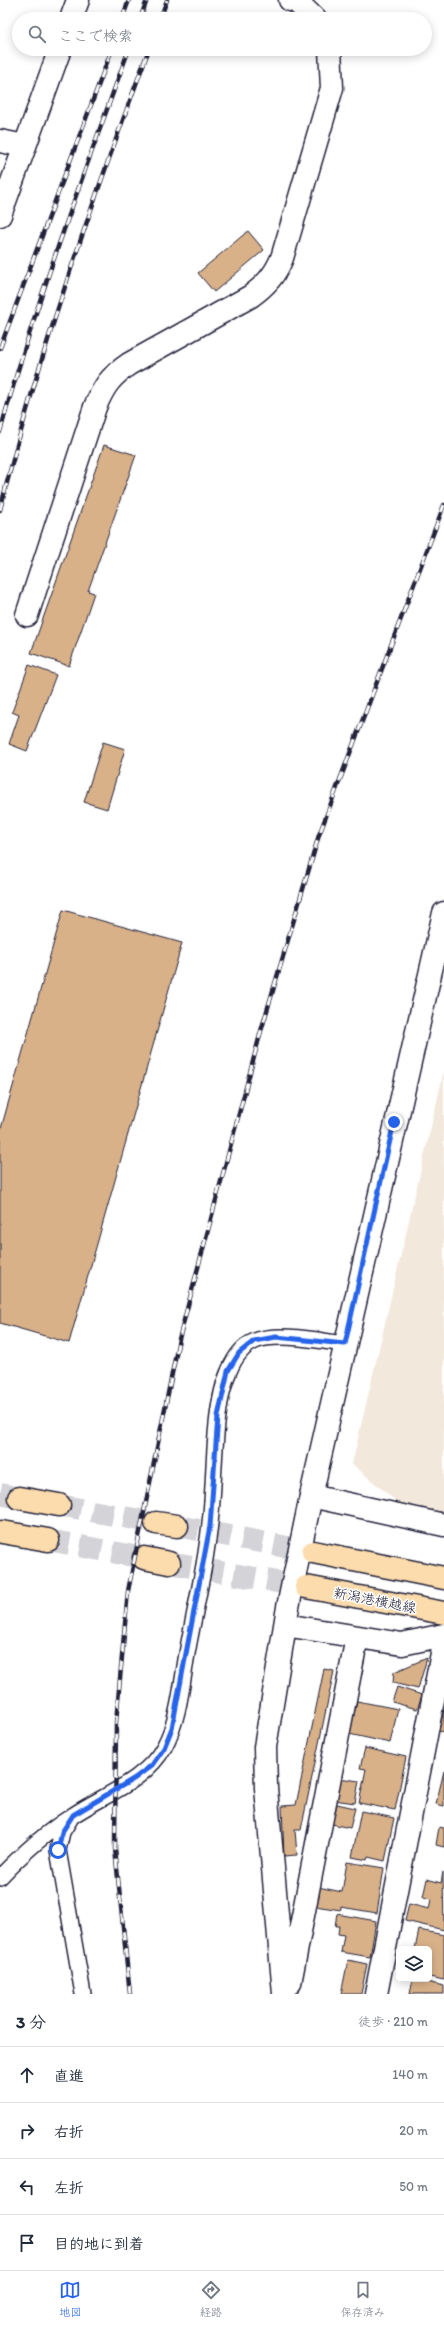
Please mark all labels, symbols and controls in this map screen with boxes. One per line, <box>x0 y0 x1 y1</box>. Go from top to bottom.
search box <box>12 12 432 56</box>
icon: search <box>26 23 48 45</box>
text: ここで検索 <box>58 27 133 45</box>
route end <box>385 1113 403 1131</box>
street label: 新潟港横越線 <box>332 1584 418 1617</box>
route start <box>49 1841 67 1859</box>
map controls <box>396 1946 432 1982</box>
button: layers <box>396 1946 432 1982</box>
text: 3 分 <box>16 2012 46 2032</box>
text: 徒歩 · 210 m <box>358 2014 428 2029</box>
icon: ahead <box>16 2064 38 2086</box>
text: 直進 <box>54 2067 84 2085</box>
text: 140 m <box>392 2067 428 2082</box>
icon: right <box>16 2120 38 2142</box>
text: 右折 <box>54 2123 84 2141</box>
text: 20 m <box>399 2123 428 2138</box>
icon: left <box>16 2176 38 2198</box>
text: 左折 <box>54 2179 84 2197</box>
text: 50 m <box>399 2179 428 2194</box>
icon: arrive <box>16 2232 38 2254</box>
text: 目的地に到着 <box>54 2235 144 2253</box>
tab: 地図 <box>59 2279 81 2319</box>
tab: 経路 <box>200 2279 222 2319</box>
tab: 保存済み <box>341 2279 385 2319</box>

